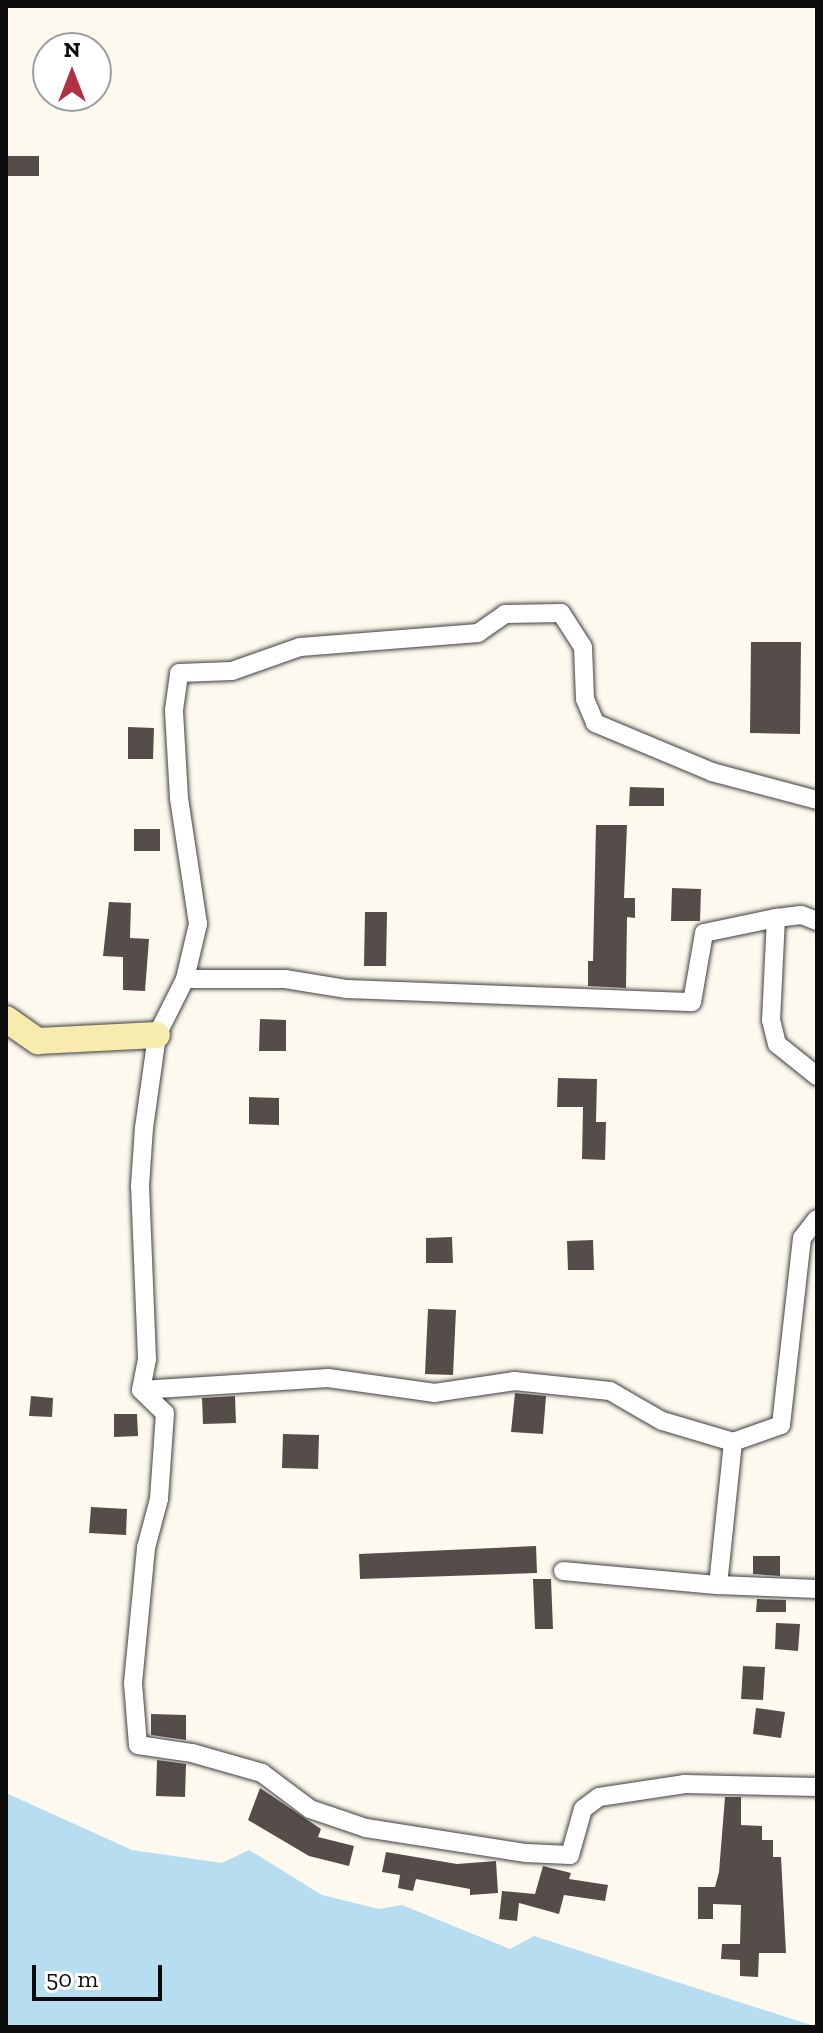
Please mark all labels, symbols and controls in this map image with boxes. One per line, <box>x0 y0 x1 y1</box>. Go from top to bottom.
north arrow <box>32 32 112 112</box>
text: N <box>64 36 80 63</box>
scale bar <box>36 1949 166 1999</box>
text: 50 m <box>46 1964 98 1993</box>

